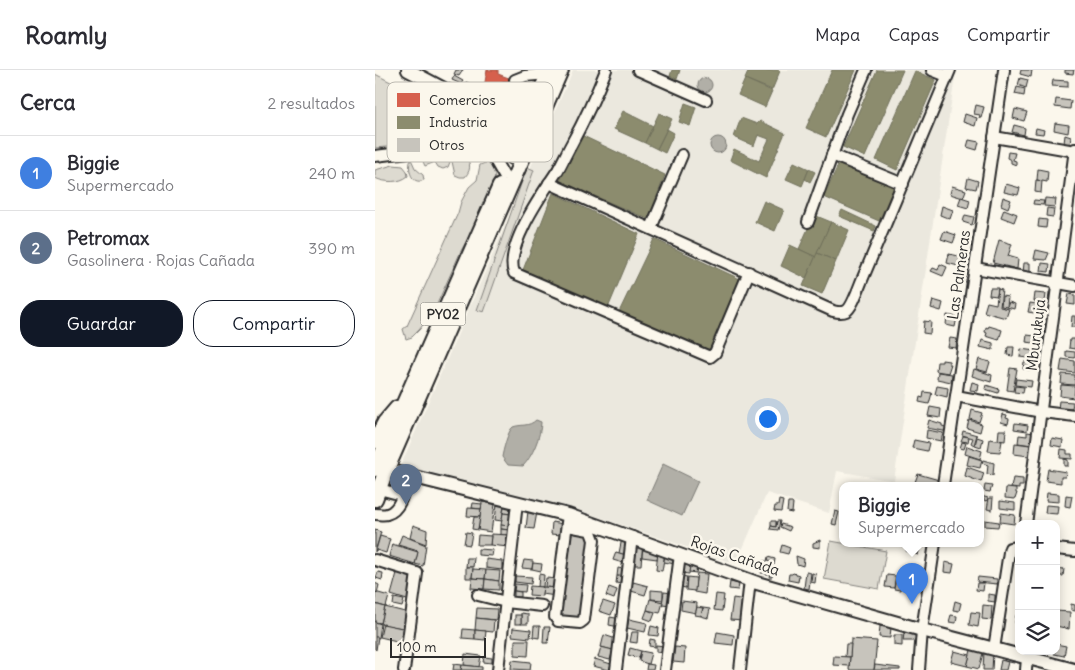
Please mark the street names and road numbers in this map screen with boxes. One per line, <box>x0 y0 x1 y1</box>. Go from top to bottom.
street label: Las Palmeras <box>943 229 974 321</box>
street label: Mburukuja <box>1022 297 1049 372</box>
road number: PY02 <box>421 302 465 325</box>
street label: Rojas Cañada <box>688 531 783 580</box>

